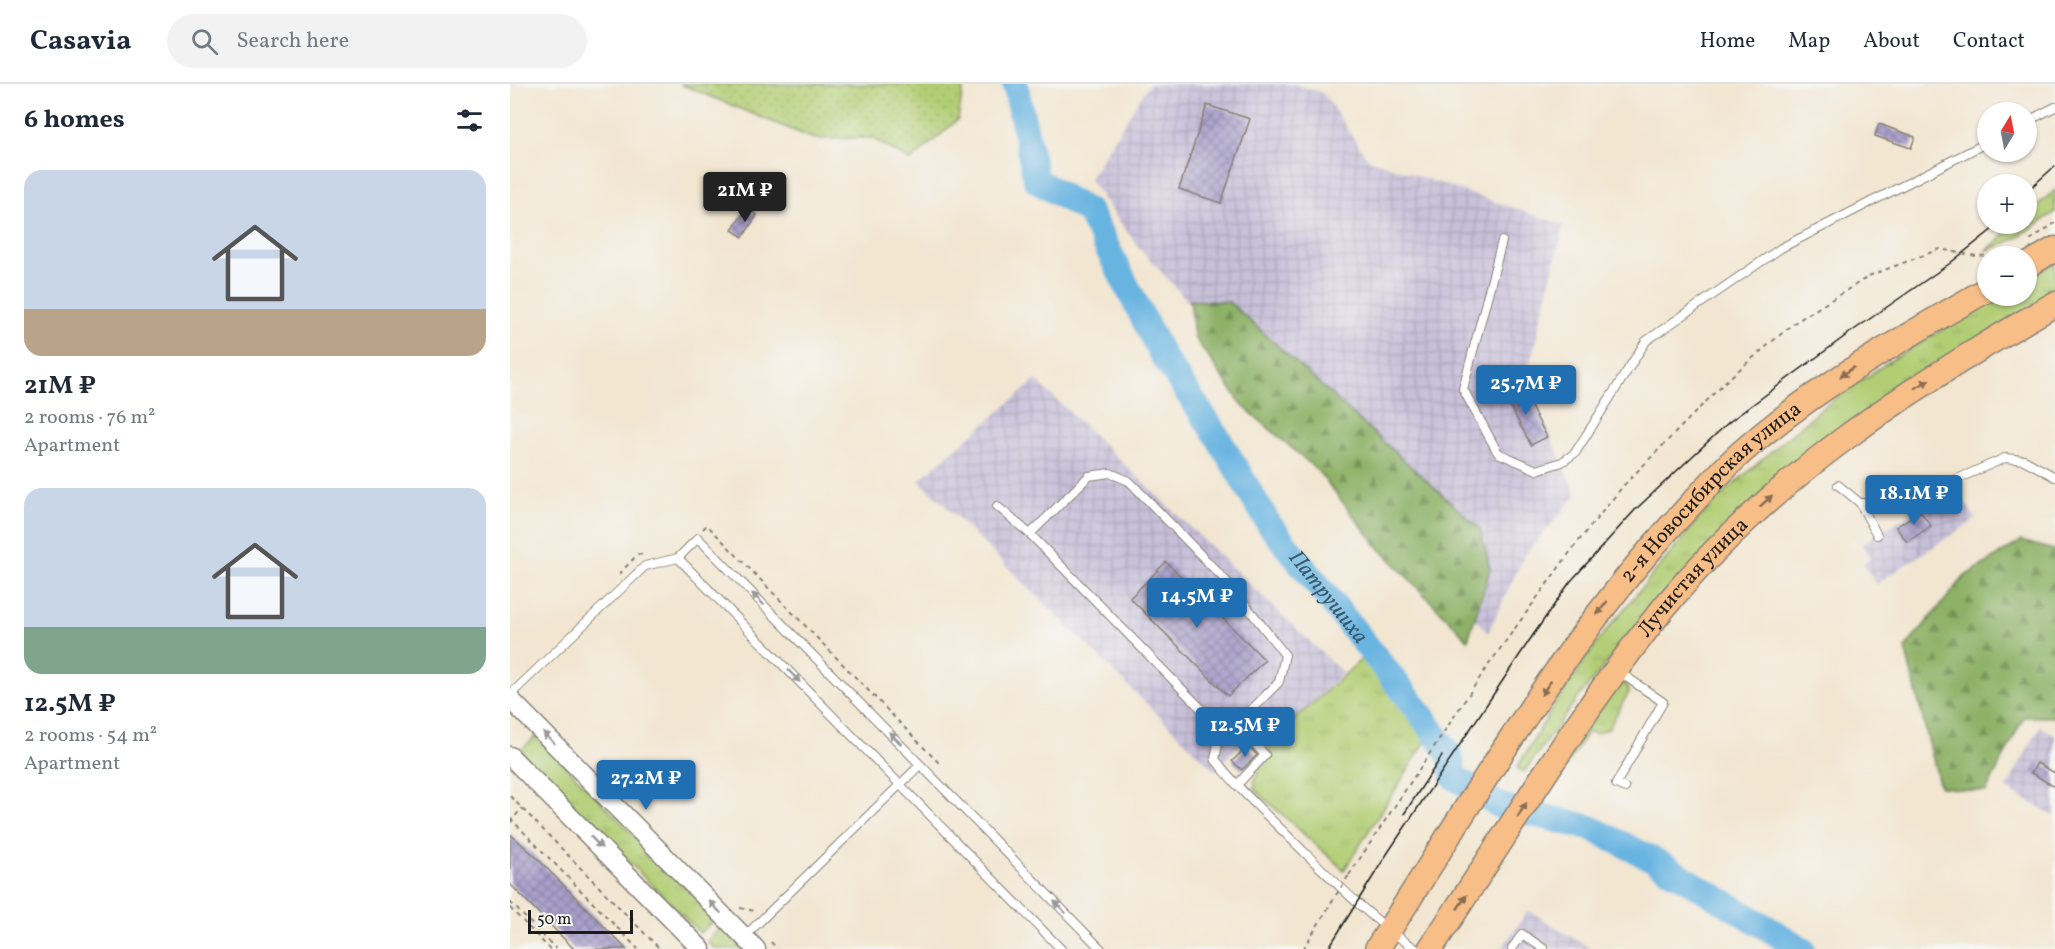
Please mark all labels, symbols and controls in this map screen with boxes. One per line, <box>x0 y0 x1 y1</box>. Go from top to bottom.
search box <box>167 14 587 68</box>
text: Casavia <box>30 22 131 61</box>
icon: search <box>188 25 221 58</box>
text: Search here <box>236 26 349 57</box>
text: Home <box>1700 27 1755 56</box>
text: Map <box>1788 27 1830 56</box>
text: About <box>1863 27 1920 56</box>
text: Contact <box>1953 27 2025 56</box>
text: 6 homes <box>24 102 125 138</box>
north arrow <box>1977 102 2037 162</box>
map controls <box>1977 102 2037 306</box>
icon: filters <box>453 104 486 137</box>
pin: 21M ₽ <box>703 172 787 223</box>
button: + <box>1977 174 2037 234</box>
text: 21M ₽ <box>717 177 773 205</box>
icon: home <box>201 209 309 317</box>
button: − <box>1977 246 2037 306</box>
pin: 25.7M ₽ <box>1471 365 1581 416</box>
one-way arrow <box>1839 366 1855 377</box>
text: 21M ₽ <box>24 368 96 404</box>
text: 25.7M ₽ <box>1490 370 1562 398</box>
one-way arrow <box>1914 378 1930 389</box>
street label: 2-я Новосибирская улица <box>1614 395 1807 589</box>
text: 2 rooms · 76 m² <box>24 404 156 432</box>
text: Apartment <box>24 432 120 460</box>
pin: 18.1M ₽ <box>1859 475 1969 526</box>
text: 18.1M ₽ <box>1879 480 1949 508</box>
one-way arrow <box>1759 494 1774 508</box>
street label: Лучистая улица <box>1631 511 1755 643</box>
icon: home <box>201 527 309 635</box>
water label: Патрушиха <box>1281 544 1375 651</box>
pin: 14.5M ₽ <box>1142 578 1252 629</box>
text: 14.5M ₽ <box>1161 583 1233 611</box>
one-way arrow <box>751 592 765 606</box>
one-way arrow <box>1595 600 1608 616</box>
one-way arrow <box>787 669 801 683</box>
one-way arrow <box>1540 680 1551 696</box>
text: 12.5M ₽ <box>24 686 116 722</box>
pin: 12.5M ₽ <box>1190 707 1300 758</box>
text: 12.5M ₽ <box>1210 712 1280 740</box>
text: 2 rooms · 54 m² <box>24 722 157 750</box>
one-way arrow <box>542 731 556 746</box>
one-way arrow <box>888 731 902 745</box>
text: Apartment <box>24 750 120 778</box>
pin: 27.2M ₽ <box>591 760 701 811</box>
text: 27.2M ₽ <box>611 765 681 793</box>
one-way arrow <box>1516 803 1528 819</box>
one-way arrow <box>588 835 602 849</box>
one-way arrow <box>1456 894 1467 910</box>
one-way arrow <box>708 901 722 915</box>
one-way arrow <box>1054 901 1068 915</box>
scale bar <box>528 907 633 934</box>
text: 50 m <box>537 909 571 931</box>

